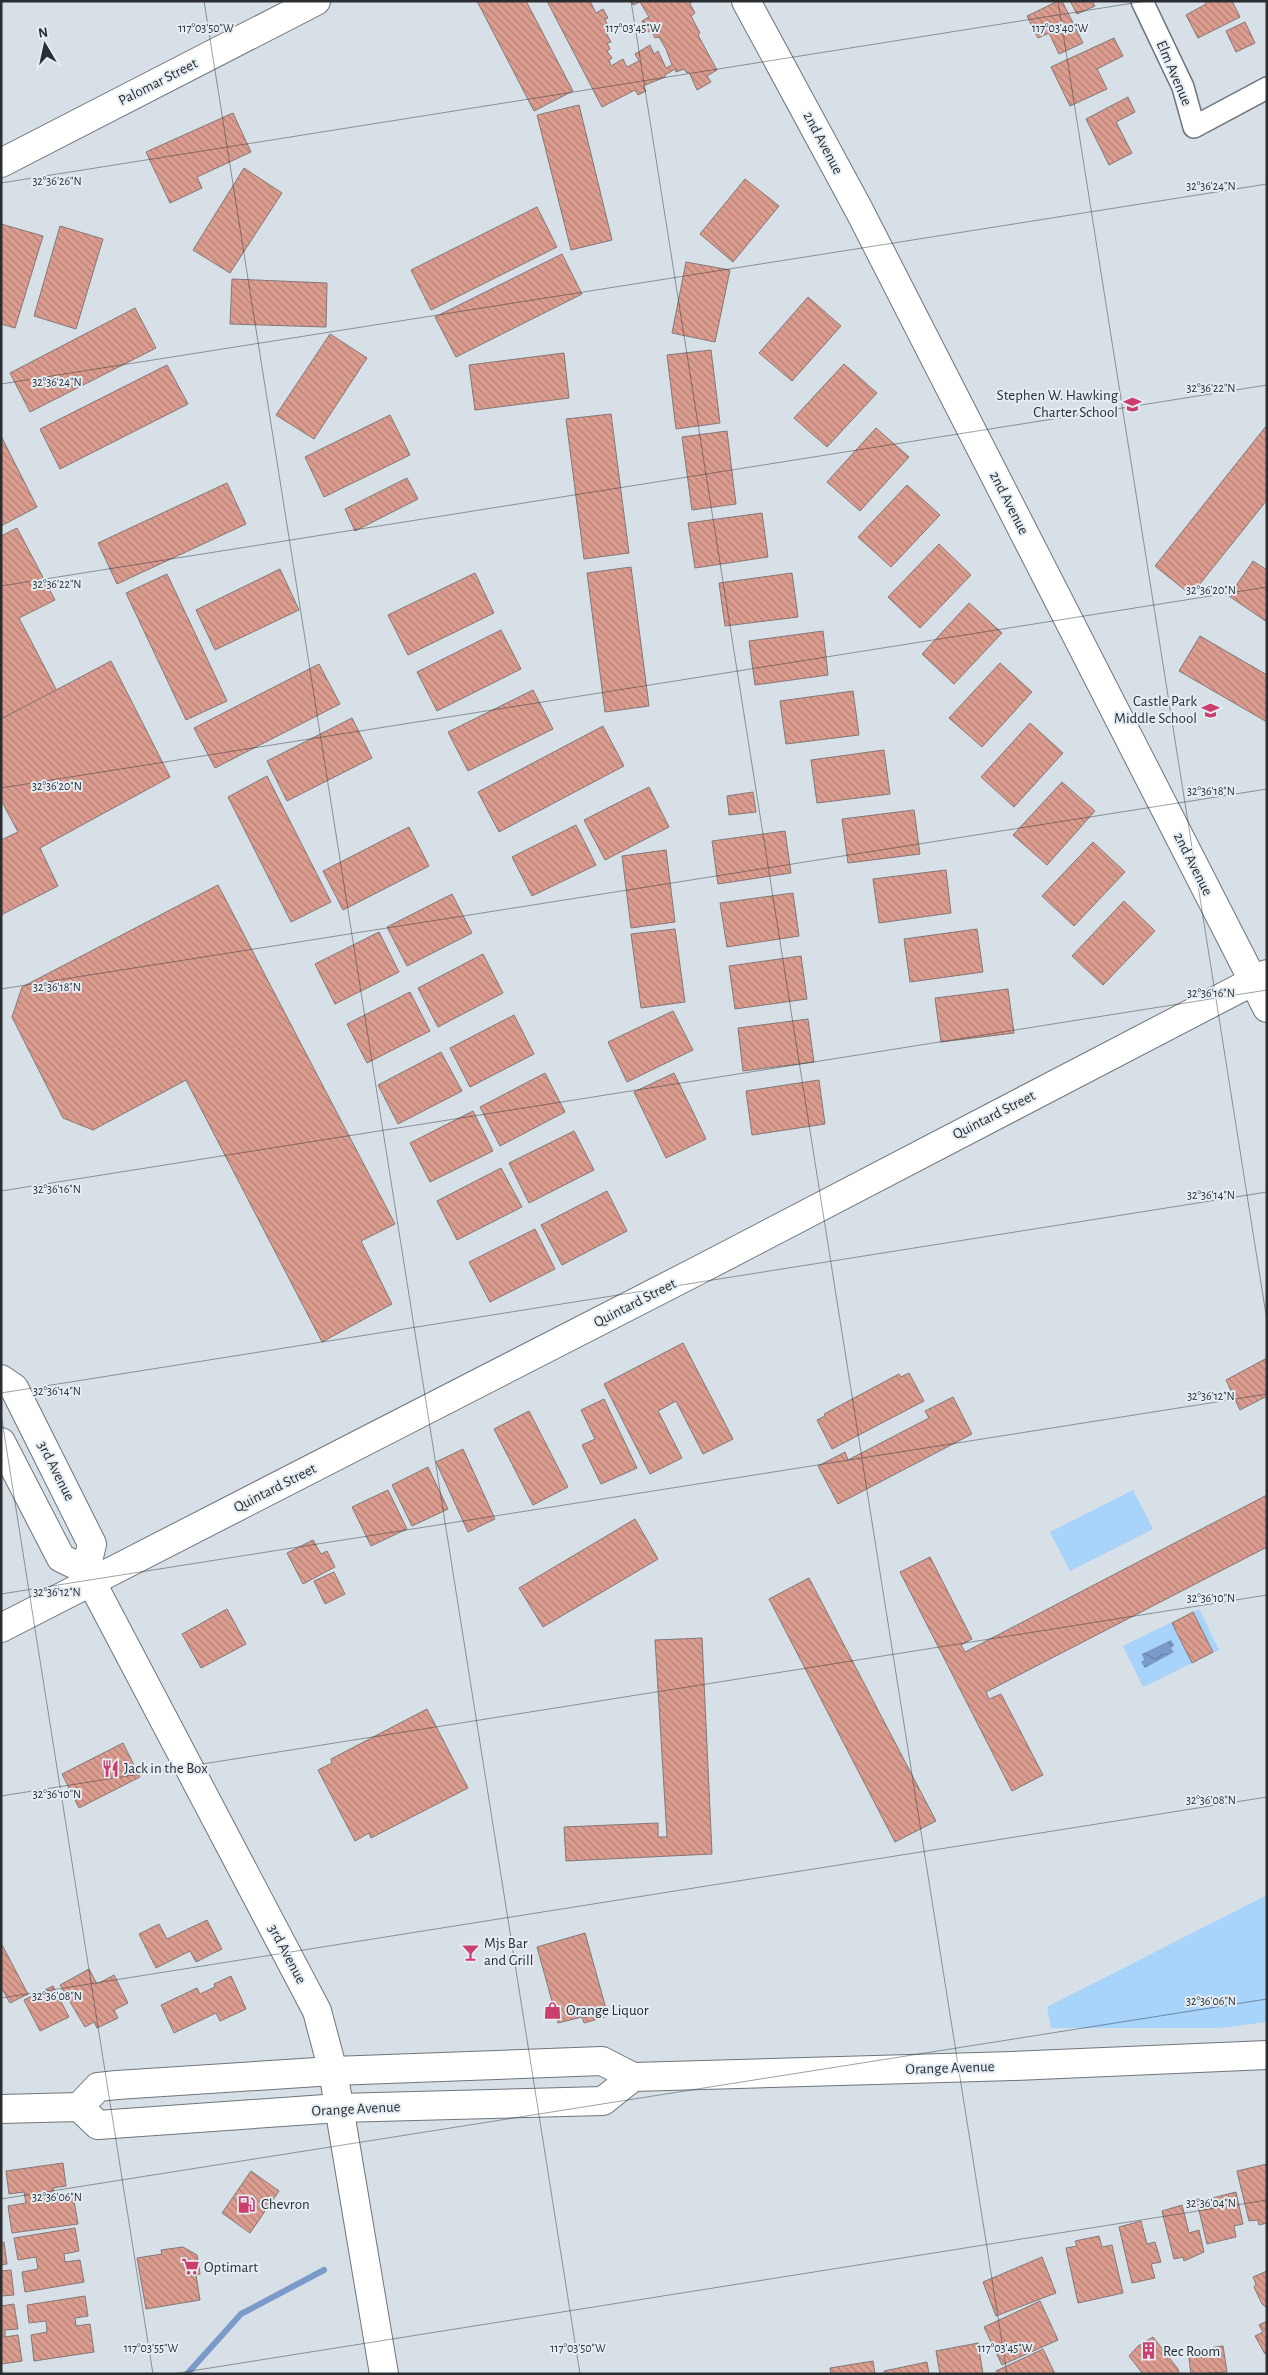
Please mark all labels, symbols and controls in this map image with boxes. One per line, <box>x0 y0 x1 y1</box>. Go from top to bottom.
north arrow <box>20 20 70 70</box>
text: 117°03'50"W <box>178 22 234 34</box>
text: 117°03'45"W <box>605 22 661 34</box>
text: 117°03'40"W <box>1032 22 1088 34</box>
text: N <box>37 25 49 41</box>
street label: Elm Avenue <box>1154 38 1194 108</box>
street label: Palomar Street <box>116 56 200 108</box>
street label: 2nd Avenue <box>800 109 846 177</box>
text: 32°36'26"N <box>32 175 82 187</box>
text: 32°36'24"N <box>1186 180 1236 192</box>
text: 32°36'24"N <box>32 376 82 388</box>
text: 32°36'22"N <box>1187 382 1235 394</box>
place label: Stephen W. Hawking Charter School <box>997 388 1119 420</box>
school or university icon: Stephen W. Hawking Charter School <box>1122 394 1142 414</box>
street label: 2nd Avenue <box>987 469 1031 537</box>
text: 32°36'22"N <box>33 578 81 590</box>
text: 32°36'20"N <box>1186 584 1236 596</box>
place label: Castle Park Middle School <box>1114 694 1197 726</box>
school or university icon: Castle Park Middle School <box>1201 700 1221 720</box>
text: 32°36'20"N <box>32 780 82 792</box>
text: 32°36'18"N <box>1187 785 1235 797</box>
street label: 2nd Avenue <box>1171 830 1215 898</box>
text: 32°36'18"N <box>33 981 81 993</box>
text: 32°36'16"N <box>1187 987 1235 999</box>
street label: Quintard Street <box>950 1088 1038 1142</box>
text: 32°36'16"N <box>33 1183 81 1195</box>
text: 32°36'14"N <box>1187 1189 1235 1201</box>
street label: Quintard Street <box>591 1276 679 1330</box>
text: 32°36'14"N <box>33 1385 81 1397</box>
text: 32°36'12"N <box>1187 1390 1235 1402</box>
street label: 3rd Avenue <box>35 1439 77 1503</box>
street label: Quintard Street <box>231 1461 319 1515</box>
text: 32°36'12"N <box>33 1586 81 1598</box>
text: 32°36'10"N <box>1187 1592 1235 1604</box>
restaurant icon: Jack in the Box <box>100 1758 120 1778</box>
place label: Jack in the Box <box>124 1761 208 1776</box>
text: 32°36'10"N <box>33 1788 81 1800</box>
text: 32°36'08"N <box>1186 1794 1236 1806</box>
street label: 3rd Avenue <box>265 1922 309 1986</box>
place label: Mjs Bar and Grill <box>484 1936 533 1968</box>
bar icon: Mjs Bar and Grill <box>460 1942 480 1962</box>
text: 32°36'08"N <box>32 1990 82 2002</box>
text: 32°36'06"N <box>1186 1995 1236 2007</box>
shop icon: Orange Liquor <box>542 2000 562 2020</box>
place label: Orange Liquor <box>566 2003 649 2018</box>
street label: Orange Avenue <box>905 2059 995 2077</box>
street label: Orange Avenue <box>311 2099 401 2119</box>
text: 32°36'06"N <box>32 2191 82 2203</box>
fuel station icon: Chevron <box>237 2194 257 2214</box>
place label: Chevron <box>261 2197 310 2212</box>
text: 32°36'04"N <box>1186 2197 1236 2209</box>
supermarket icon: Optimart <box>180 2257 200 2277</box>
place label: Optimart <box>204 2260 258 2275</box>
building icon: Rec Room <box>1139 2341 1159 2361</box>
text: 117°03'55"W <box>124 2342 178 2354</box>
text: 117°03'50"W <box>550 2342 606 2354</box>
text: 117°03'45"W <box>977 2342 1033 2354</box>
place label: Rec Room <box>1163 2344 1220 2359</box>

